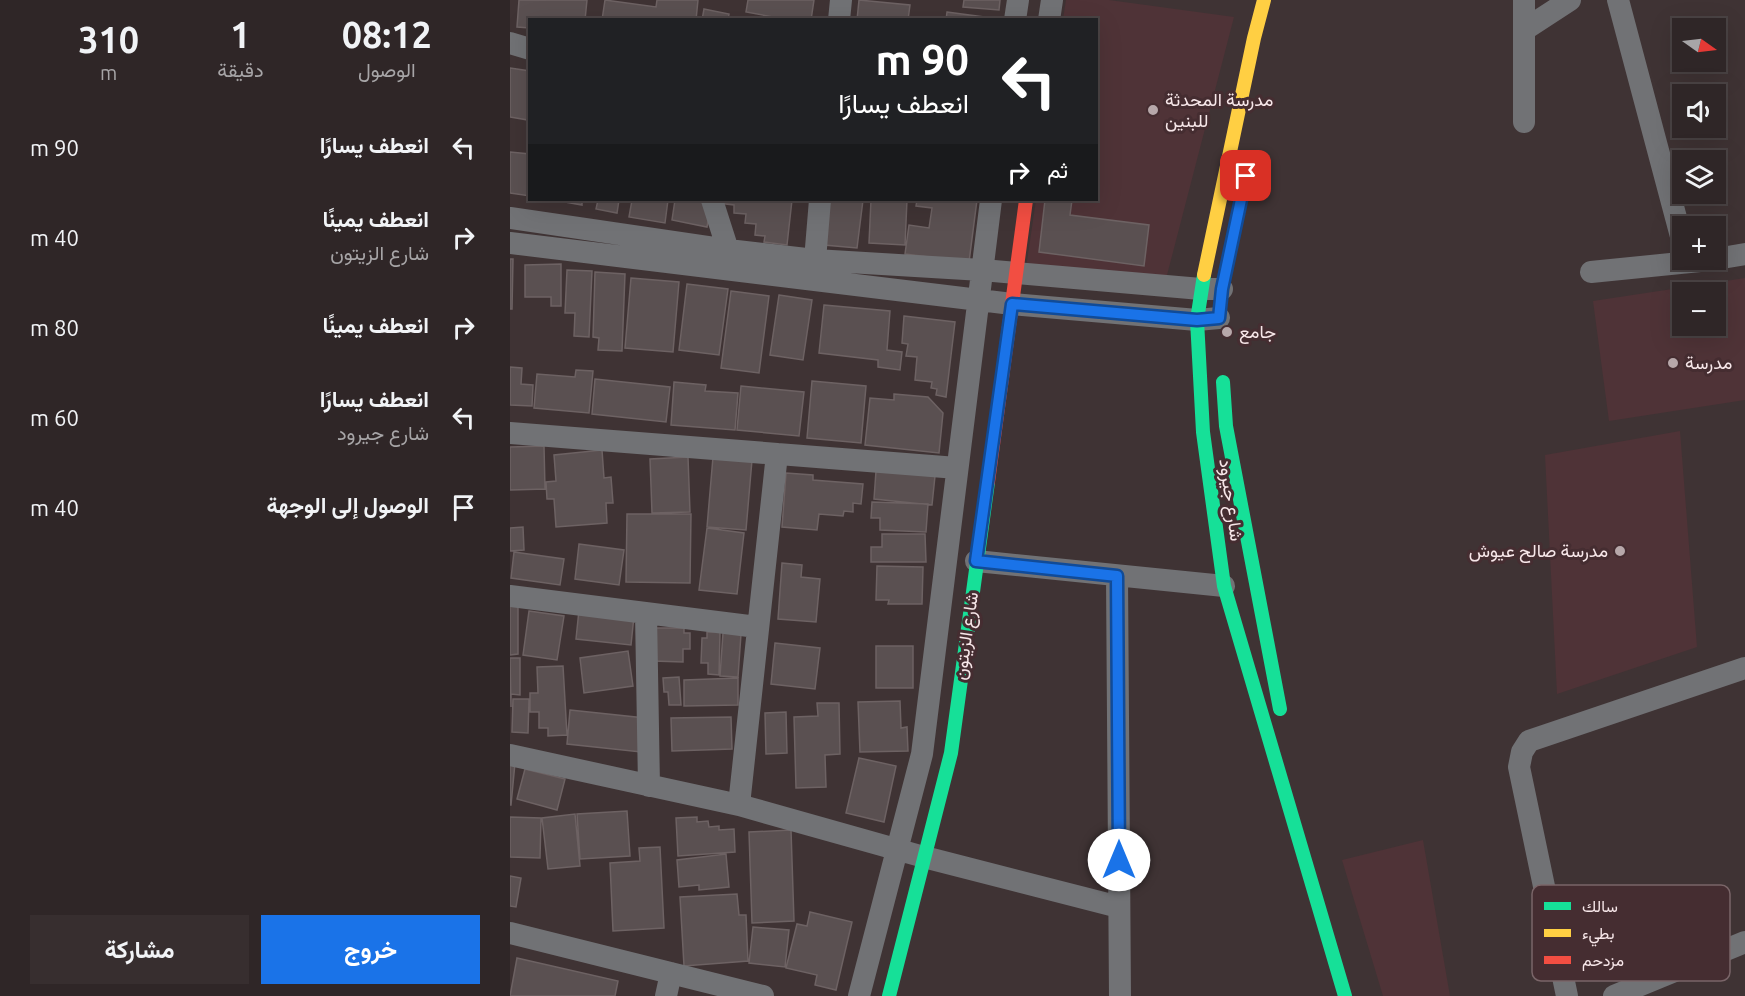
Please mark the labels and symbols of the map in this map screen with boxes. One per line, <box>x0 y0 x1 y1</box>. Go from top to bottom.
north arrow <box>1672 18 1726 72</box>
place label: مدرسة المحدثة للبنين <box>1165 89 1273 132</box>
marker: مدرسة المحدثة للبنين <box>1146 103 1160 117</box>
pin <box>1220 150 1271 201</box>
place label: جامع <box>1239 321 1276 344</box>
marker: جامع <box>1220 325 1234 339</box>
place label: مدرسة <box>1685 352 1732 374</box>
marker: مدرسة <box>1666 356 1680 370</box>
street label: شارع جيرود <box>1213 457 1248 543</box>
place label: مدرسة صالح عيوش <box>1469 540 1608 563</box>
marker: مدرسة صالح عيوش <box>1613 544 1627 558</box>
street label: شارع الزيتون <box>949 590 984 682</box>
position arrow <box>1087 828 1151 892</box>
legend <box>1532 885 1730 981</box>
text: سالك <box>1582 897 1618 915</box>
text: بطيء <box>1582 924 1614 947</box>
text: مزدحم <box>1582 951 1624 971</box>

